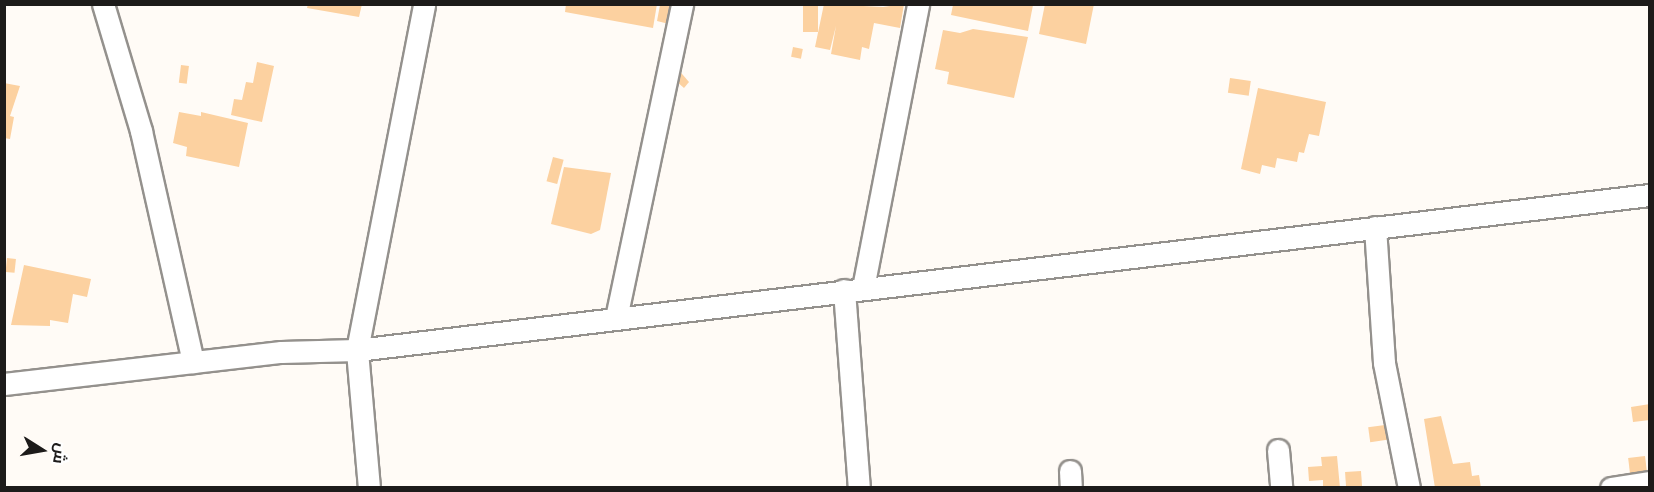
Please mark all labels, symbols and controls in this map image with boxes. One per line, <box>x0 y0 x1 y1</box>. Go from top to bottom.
north arrow <box>12 420 72 480</box>
text: ش <box>47 441 72 466</box>

